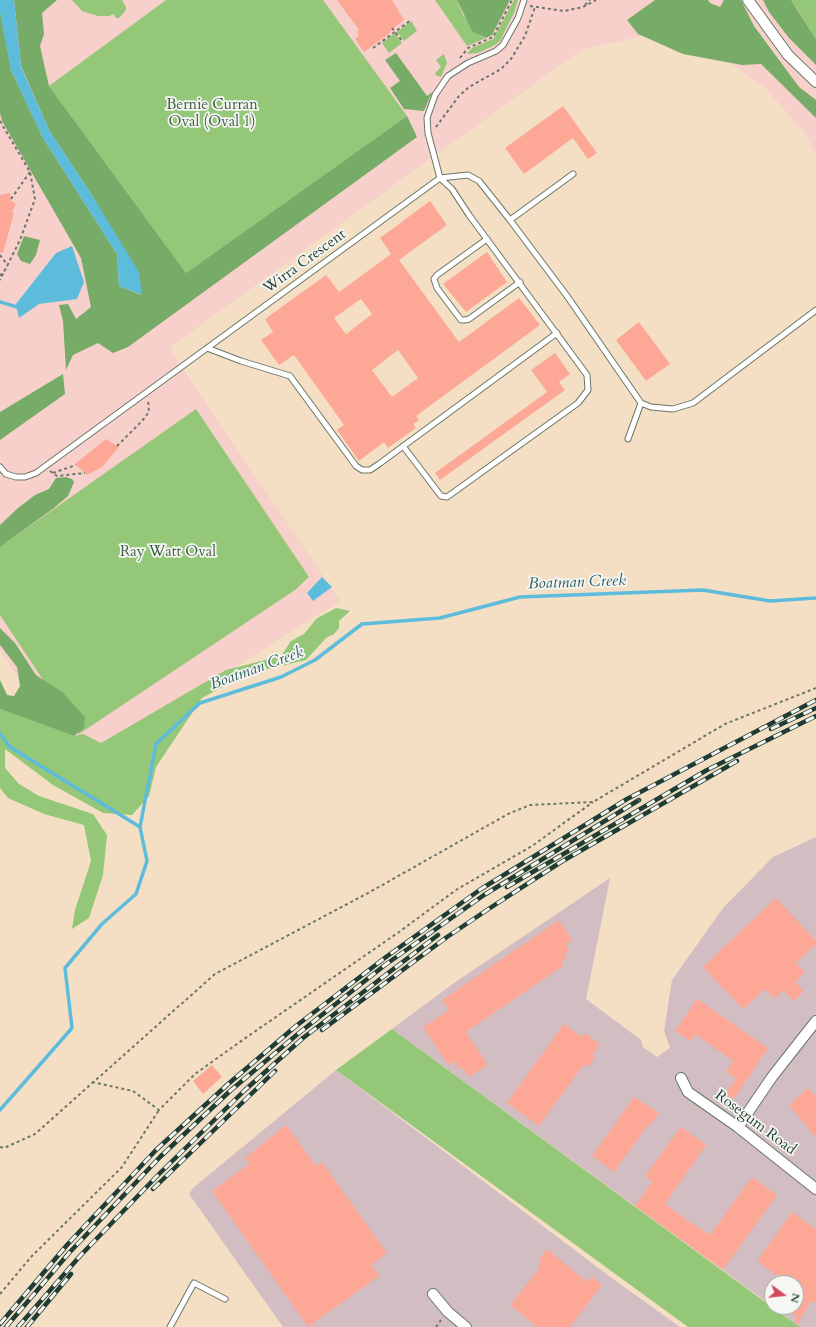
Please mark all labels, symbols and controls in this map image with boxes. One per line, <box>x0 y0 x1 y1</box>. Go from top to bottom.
park label: Bernie Curran Oval (Oval 1) <box>166 97 258 132</box>
street label: Wirra Crescent <box>260 226 350 298</box>
park label: Ray Watt Oval <box>120 544 216 562</box>
water label: Boatman Creek <box>528 572 626 594</box>
water label: Boatman Creek <box>208 643 306 695</box>
street label: Rosegum Road <box>711 1087 799 1159</box>
north arrow <box>764 1275 804 1315</box>
text: N <box>787 1291 804 1305</box>

